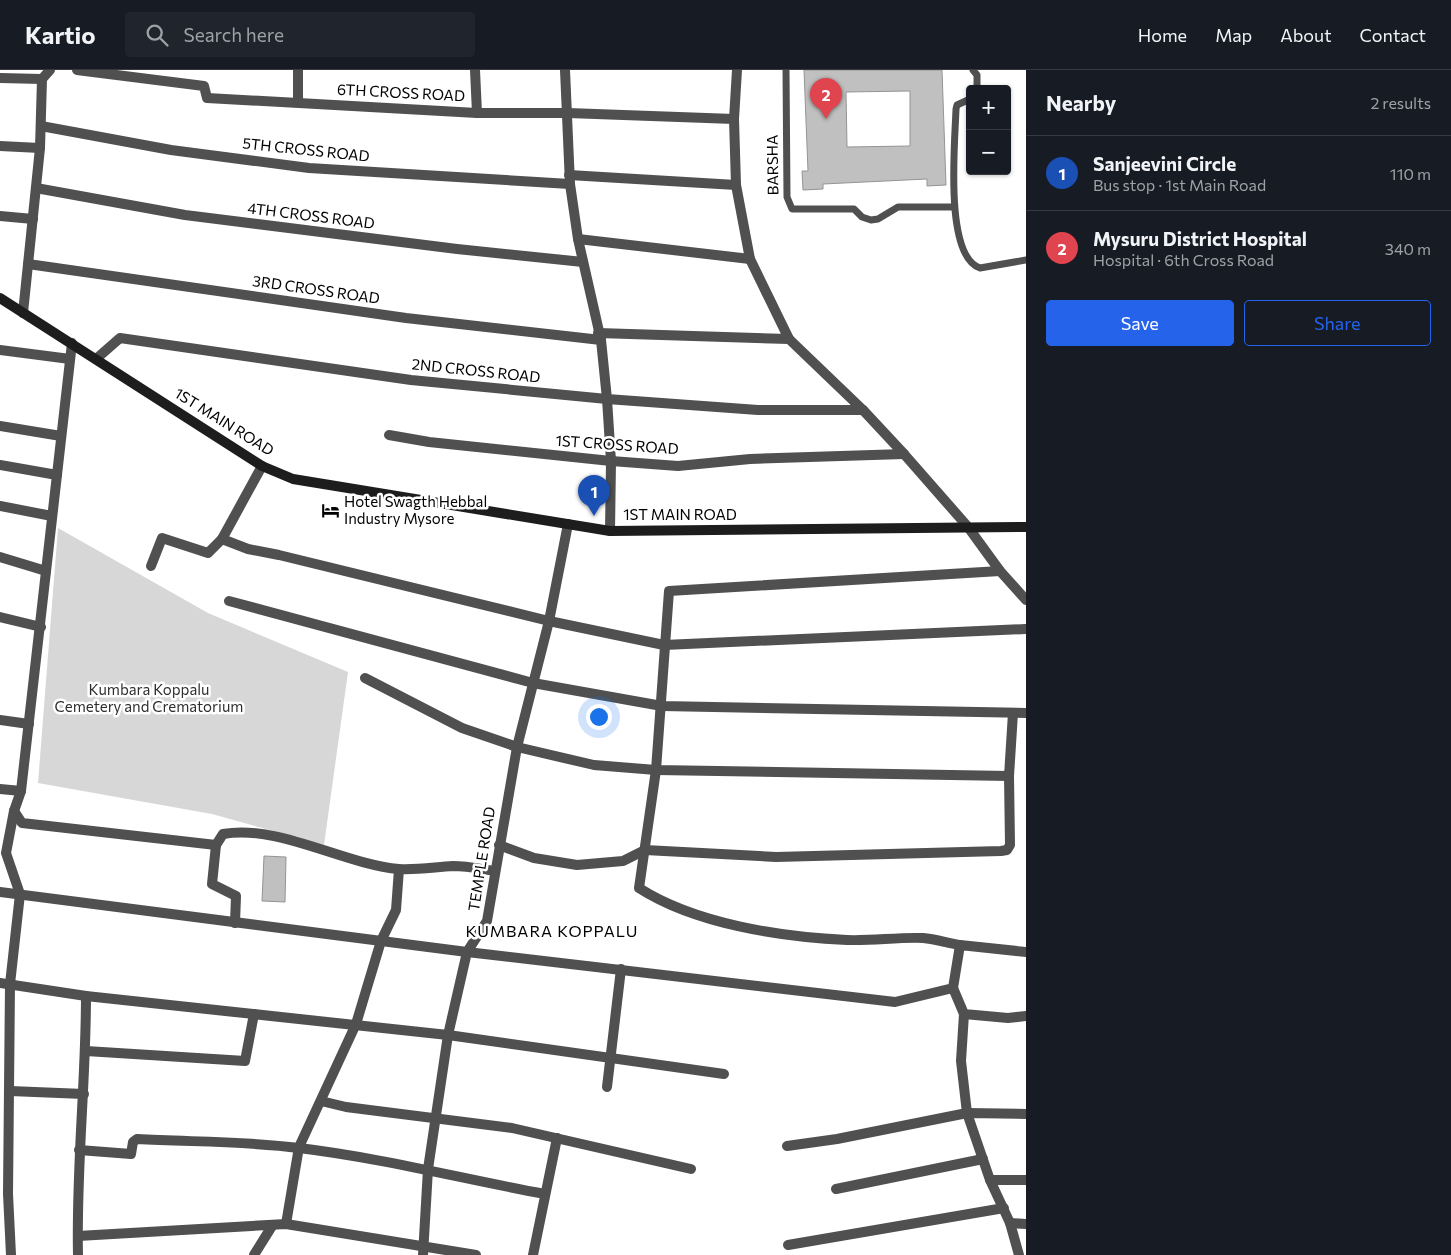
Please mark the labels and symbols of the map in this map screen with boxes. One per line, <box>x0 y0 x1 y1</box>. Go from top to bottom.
pin: 2 <box>810 78 842 119</box>
street label: 6TH CROSS ROAD <box>337 80 465 104</box>
street label: 5TH CROSS ROAD <box>242 133 371 165</box>
street label: BARSHA <box>762 135 782 195</box>
street label: 4TH CROSS ROAD <box>247 198 376 232</box>
street label: 3RD CROSS ROAD <box>251 271 381 307</box>
street label: 2ND CROSS ROAD <box>411 354 541 386</box>
street label: 1ST MAIN ROAD <box>172 383 277 459</box>
street label: 1ST CROSS ROAD <box>555 431 679 457</box>
pin: 1 <box>578 475 610 516</box>
place label: Hotel Swagth Hebbal Industry Mysore <box>344 492 487 527</box>
hotel icon: Hotel Swagth Hebbal Industry Mysore <box>320 501 340 521</box>
street label: 1ST MAIN ROAD <box>623 505 737 523</box>
park label: Kumbara Koppalu Cemetery and Crematorium <box>55 680 243 715</box>
your location <box>586 704 612 730</box>
street label: TEMPLE ROAD <box>464 805 498 912</box>
district label: KUMBARA KOPPALU <box>466 921 638 940</box>

